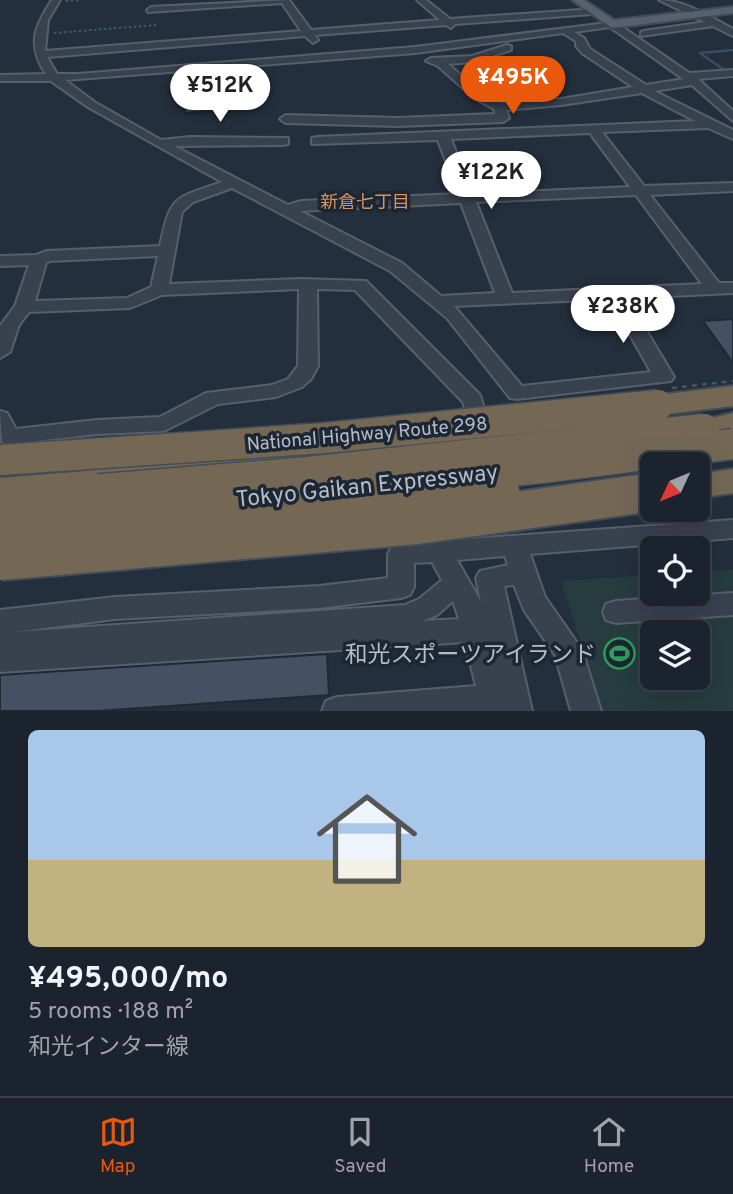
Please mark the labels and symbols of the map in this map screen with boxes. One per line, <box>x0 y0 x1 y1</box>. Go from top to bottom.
pin: ¥495K <box>464 57 562 116</box>
pin: ¥512K <box>171 64 269 124</box>
pin: ¥122K <box>442 152 540 211</box>
district label: 新倉七丁目 <box>320 192 410 215</box>
pin: ¥238K <box>574 286 672 345</box>
street label: National Highway Route 298 <box>246 412 489 457</box>
north arrow <box>640 452 710 522</box>
street label: Tokyo Gaikan Expressway <box>235 459 500 516</box>
sports icon: 和光スポーツアイランド <box>602 637 636 671</box>
place label: 和光スポーツアイランド <box>345 642 596 671</box>

